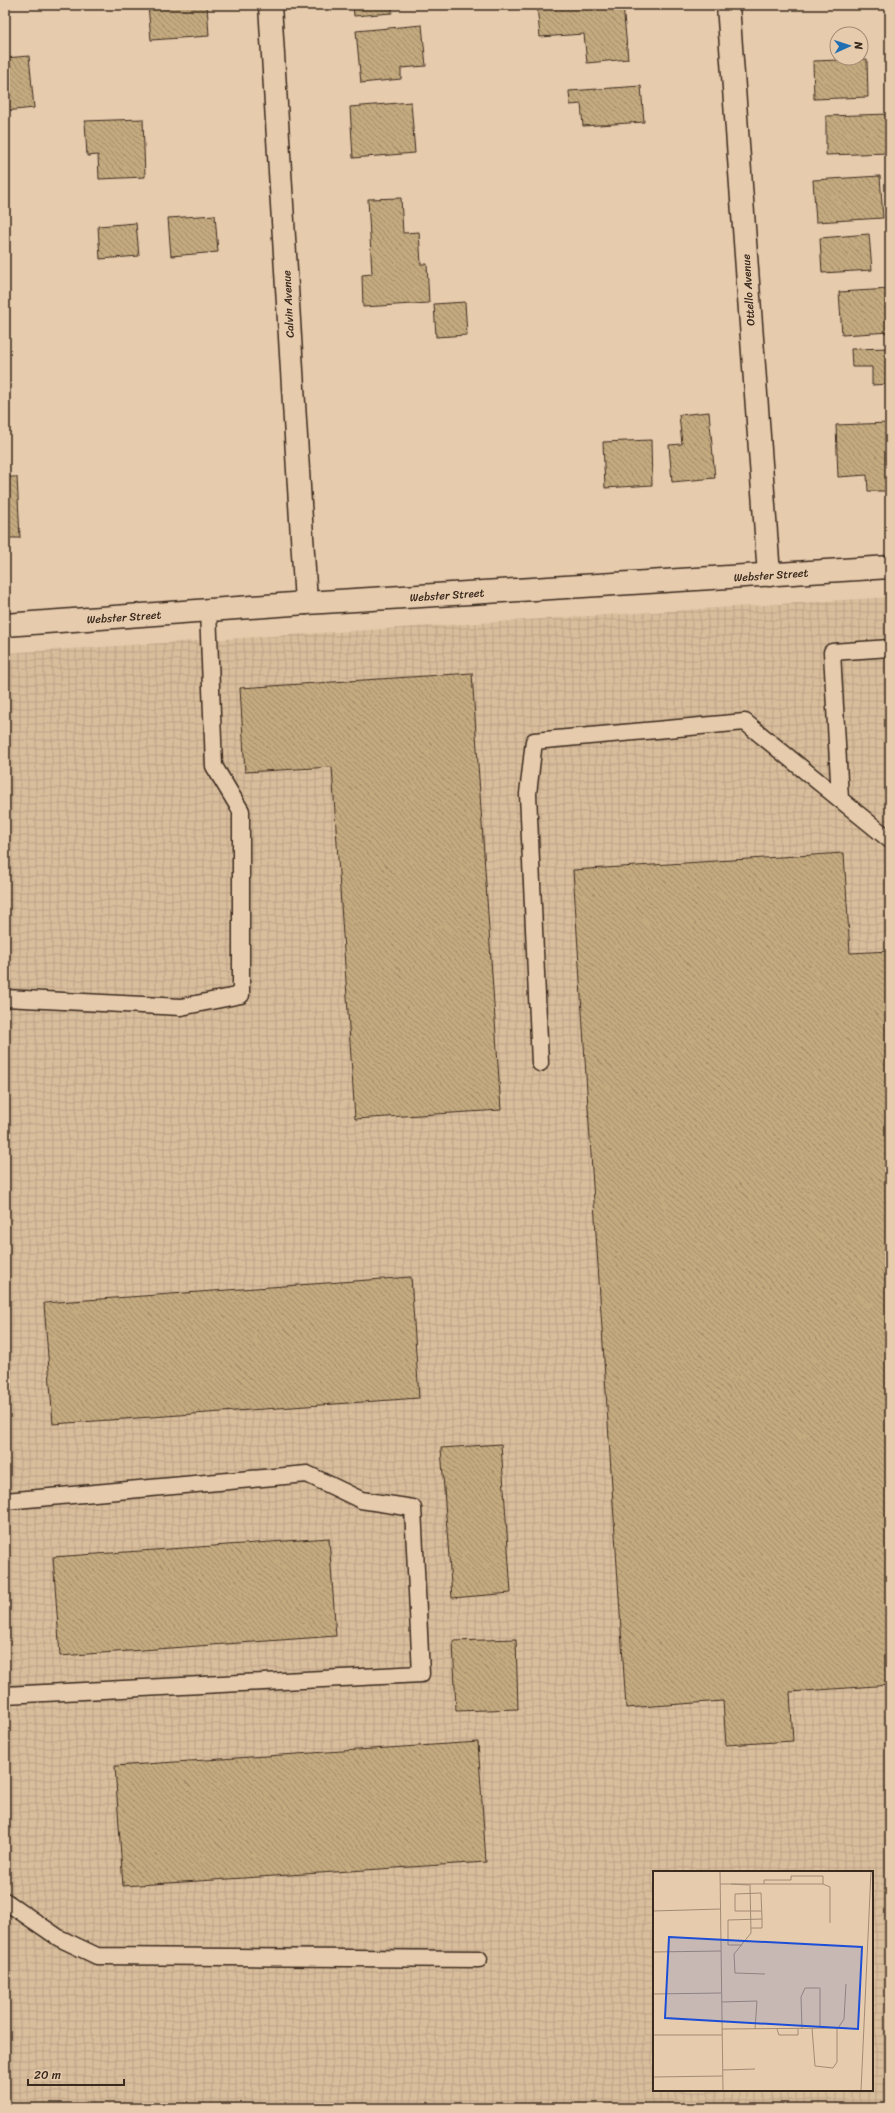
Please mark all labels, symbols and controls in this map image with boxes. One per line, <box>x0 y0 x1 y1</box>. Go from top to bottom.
north arrow <box>829 26 869 66</box>
text: N <box>849 40 868 50</box>
street label: Ottello Avenue <box>736 253 760 326</box>
street label: Calvin Avenue <box>277 269 300 338</box>
street label: Webster Street <box>733 563 809 588</box>
street label: Webster Street <box>409 583 485 608</box>
street label: Webster Street <box>86 605 162 630</box>
inset map <box>653 1871 873 2091</box>
scale bar <box>28 2061 124 2087</box>
text: 20 m <box>34 2064 61 2086</box>

